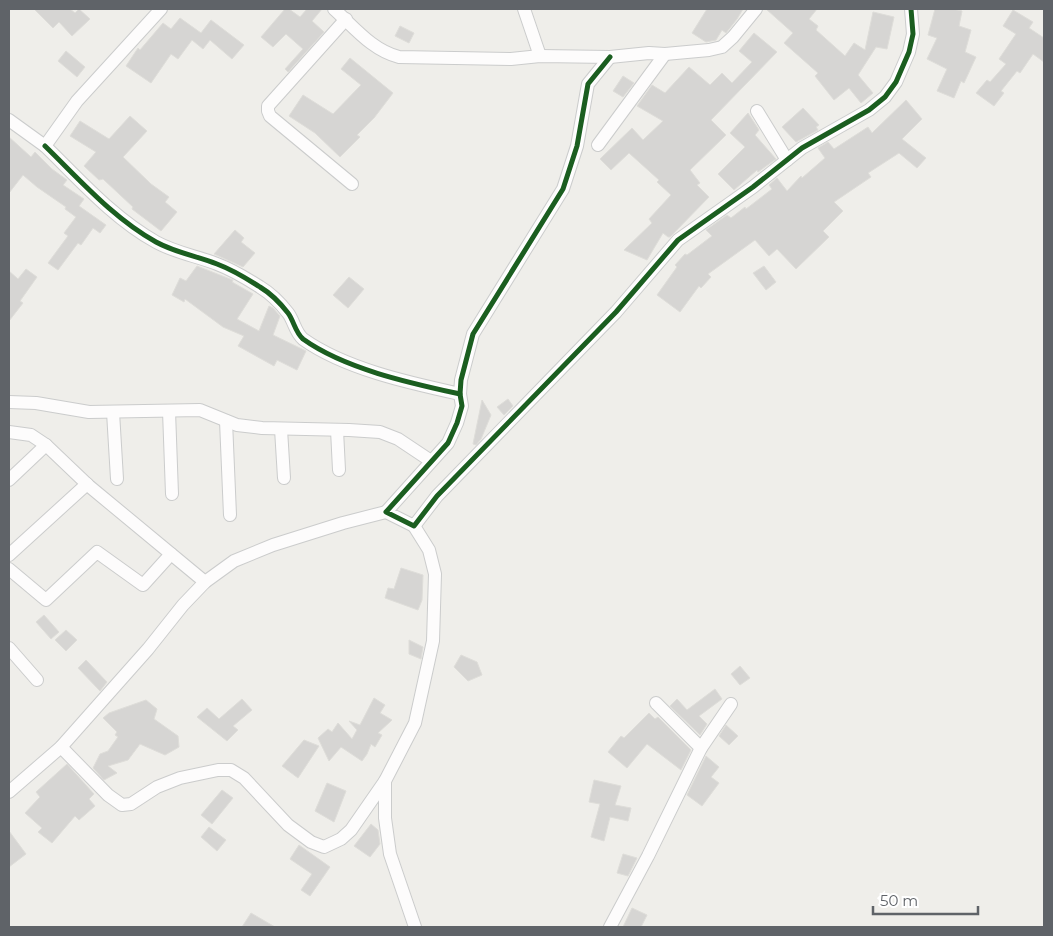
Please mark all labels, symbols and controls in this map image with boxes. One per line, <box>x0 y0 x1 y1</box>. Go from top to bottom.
scale bar <box>873 884 978 916</box>
text: 50 m <box>880 891 918 910</box>

